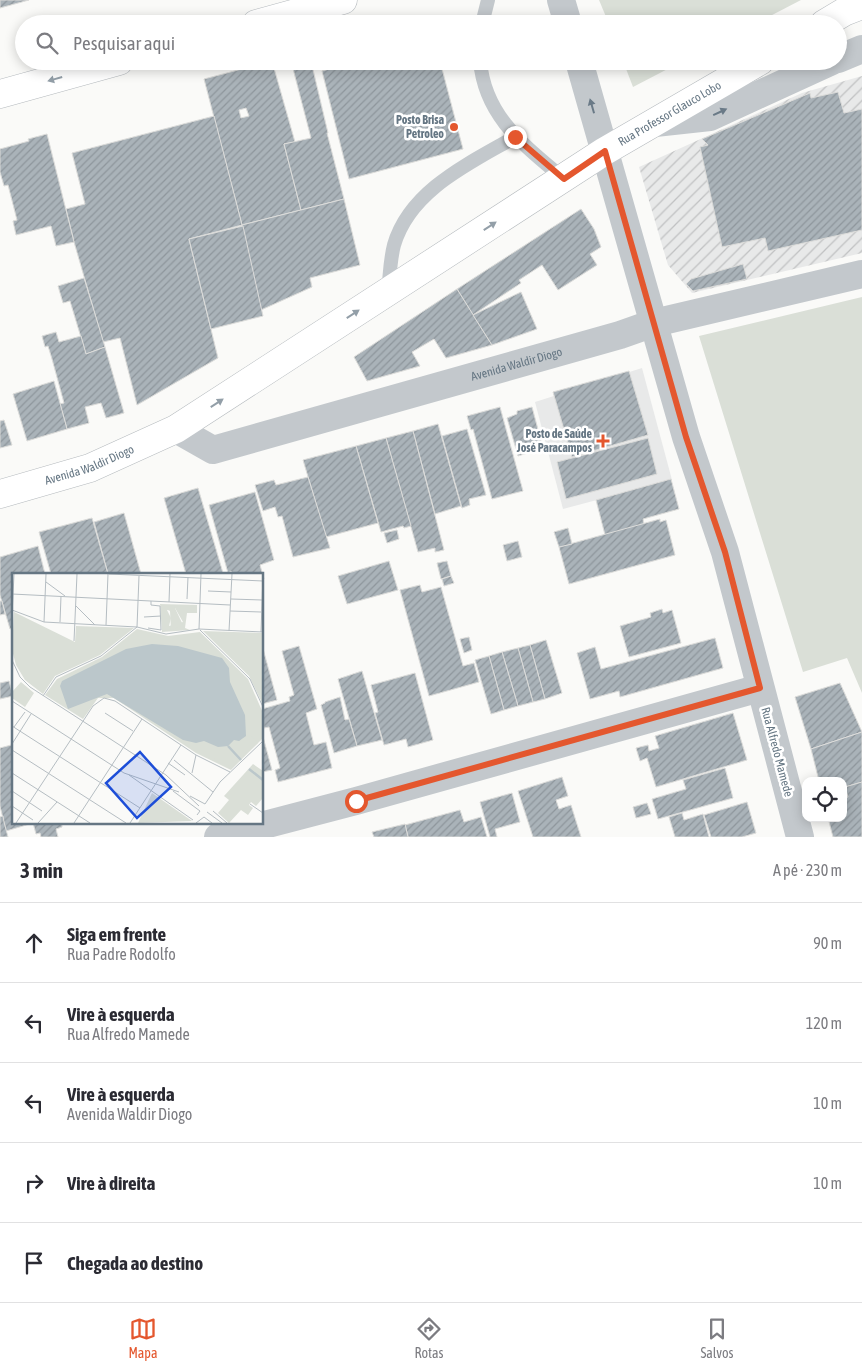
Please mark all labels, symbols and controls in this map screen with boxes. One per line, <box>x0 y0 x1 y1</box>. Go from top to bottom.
search box <box>15 15 847 70</box>
icon: search <box>33 29 61 57</box>
text: Pesquisar aqui <box>73 32 175 54</box>
one-way arrow <box>48 75 63 83</box>
street label: Rua Professor Glauco Lobo <box>616 78 724 149</box>
one-way arrow <box>587 99 595 114</box>
one-way arrow <box>713 108 727 116</box>
place label: Posto Brisa Petroleo <box>396 113 444 141</box>
marker: Posto Brisa Petroleo <box>448 121 460 133</box>
route end <box>504 126 527 149</box>
one-way arrow <box>483 222 497 231</box>
one-way arrow <box>347 309 360 319</box>
street label: Avenida Waldir Diogo <box>469 345 564 384</box>
one-way arrow <box>210 398 224 407</box>
place label: Posto de Saúde José Paracampos <box>516 427 593 455</box>
marker: Posto de Saúde José Paracampos <box>596 434 610 448</box>
street label: Avenida Waldir Diogo <box>43 442 136 488</box>
inset map <box>12 573 264 824</box>
street label: Rua Alfredo Mamede <box>758 706 796 798</box>
map controls <box>802 777 847 822</box>
button: locate <box>802 777 847 822</box>
route start <box>345 790 368 813</box>
text: 3 min <box>20 858 63 882</box>
text: A pé · 230 m <box>773 861 842 879</box>
text: Siga em frente <box>67 923 166 945</box>
icon: ahead <box>20 929 48 957</box>
text: 90 m <box>813 934 842 952</box>
text: Rua Padre Rodolfo <box>67 945 176 963</box>
text: Vire à esquerda <box>67 1003 175 1025</box>
icon: left <box>20 1009 48 1037</box>
text: 120 m <box>806 1014 842 1032</box>
text: Rua Alfredo Mamede <box>67 1025 190 1043</box>
text: Vire à esquerda <box>67 1083 175 1105</box>
icon: left <box>20 1089 48 1117</box>
text: 10 m <box>813 1094 842 1112</box>
text: Avenida Waldir Diogo <box>67 1105 192 1123</box>
icon: right <box>20 1169 48 1197</box>
text: Vire à direita <box>67 1172 155 1194</box>
text: 10 m <box>813 1174 842 1192</box>
icon: arrive <box>20 1249 48 1277</box>
text: Chegada ao destino <box>67 1252 203 1274</box>
tab: Mapa <box>128 1315 158 1361</box>
tab: Rotas <box>414 1315 443 1361</box>
tab: Salvos <box>700 1315 734 1361</box>

